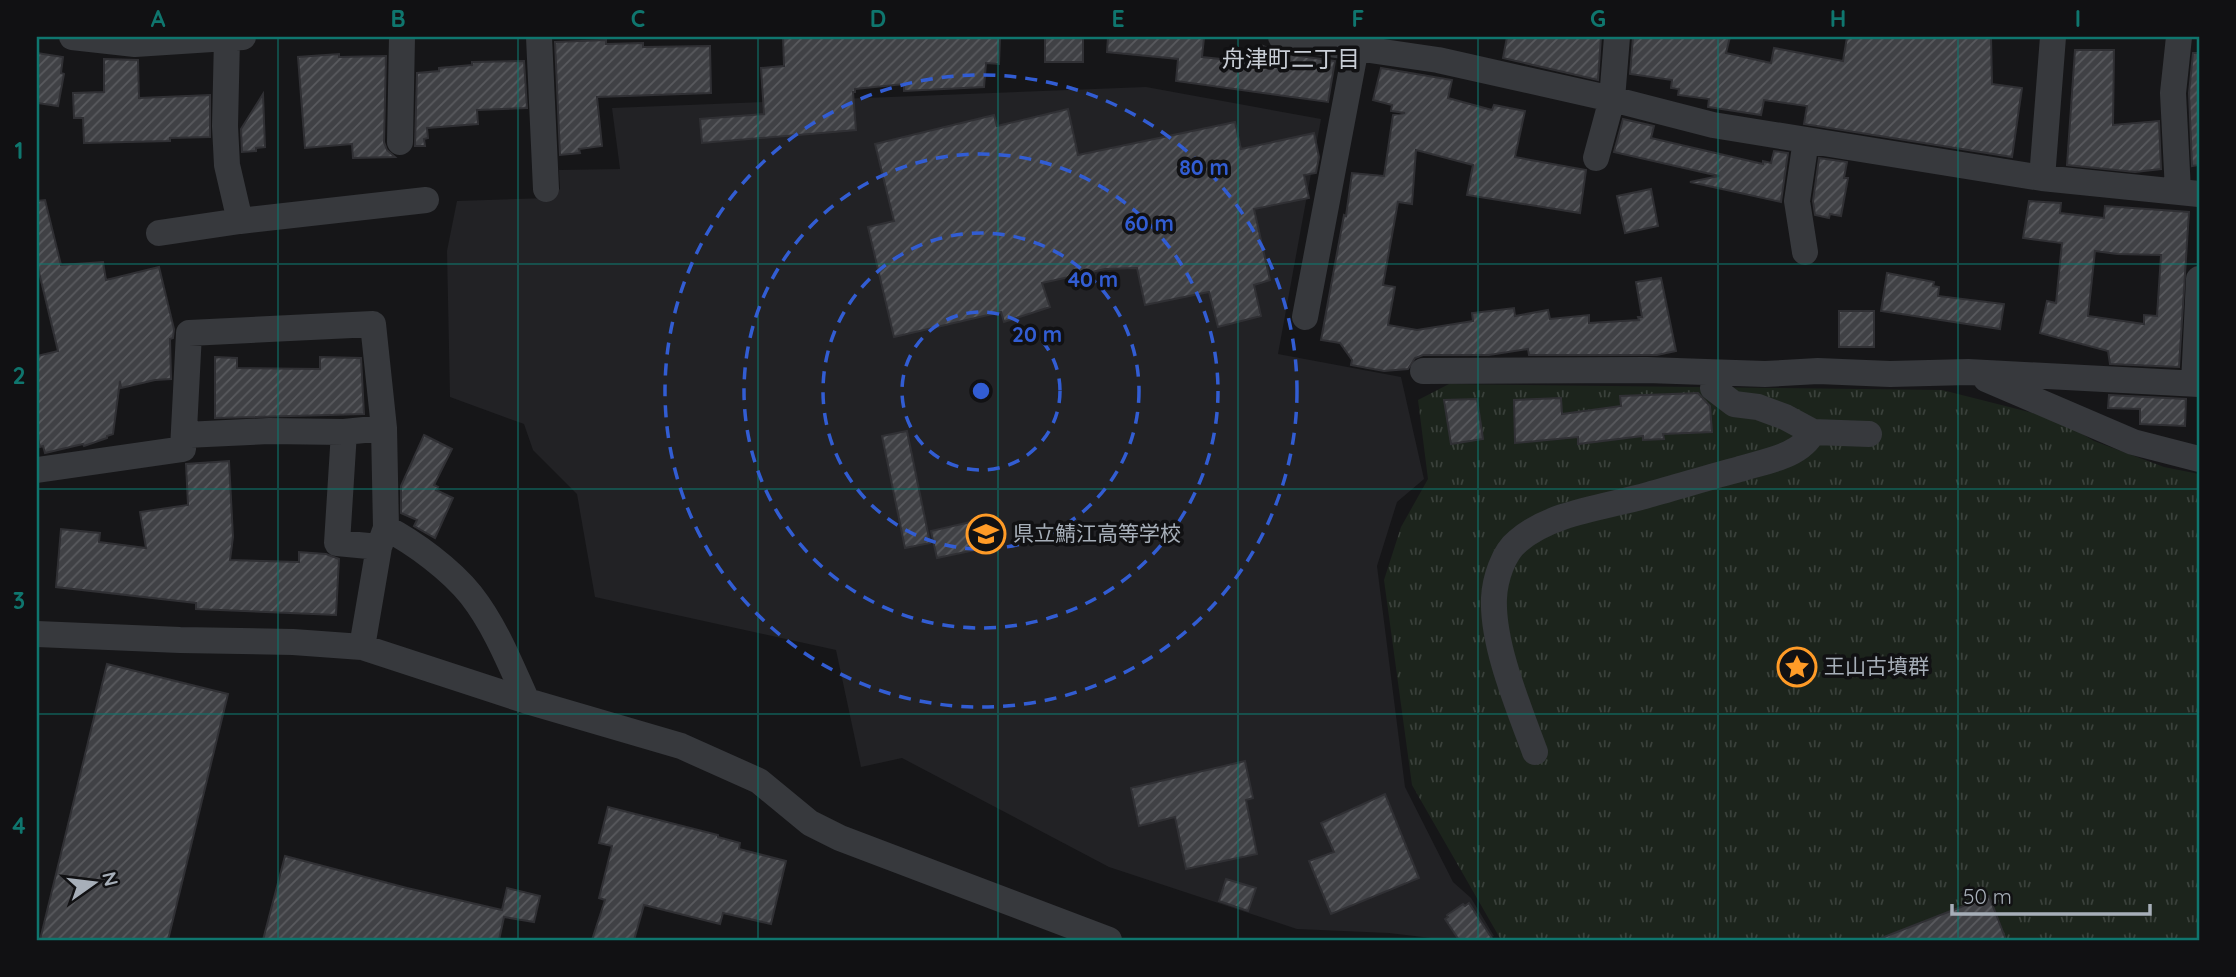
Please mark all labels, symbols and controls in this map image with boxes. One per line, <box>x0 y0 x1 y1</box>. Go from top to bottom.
text: A <box>151 4 166 33</box>
text: B <box>390 4 406 33</box>
text: C <box>631 4 645 33</box>
text: D <box>870 4 886 33</box>
text: E <box>1111 4 1125 33</box>
text: F <box>1352 4 1364 33</box>
text: G <box>1590 4 1606 33</box>
text: H <box>1830 4 1846 33</box>
text: I <box>2075 4 2081 33</box>
district label: 舟津町二丁目 <box>1222 44 1360 73</box>
text: 1 <box>15 136 23 165</box>
text: 80 m <box>1179 154 1229 180</box>
text: 60 m <box>1124 210 1174 236</box>
text: 40 m <box>1068 266 1118 292</box>
text: 20 m <box>1012 321 1062 347</box>
text: 2 <box>12 361 26 390</box>
centre of rings <box>969 379 993 403</box>
school or university icon: 県立鯖江高等学校 <box>965 513 1007 555</box>
place label: 県立鯖江高等学校 <box>1013 520 1181 546</box>
text: 3 <box>13 586 25 615</box>
place icon: 王山古墳群 <box>1776 646 1818 688</box>
place label: 王山古墳群 <box>1824 653 1929 679</box>
text: 4 <box>12 811 26 840</box>
north arrow <box>60 848 130 918</box>
text: N <box>97 869 124 889</box>
scale bar <box>1952 872 2150 916</box>
text: 50 m <box>1963 883 2012 909</box>

